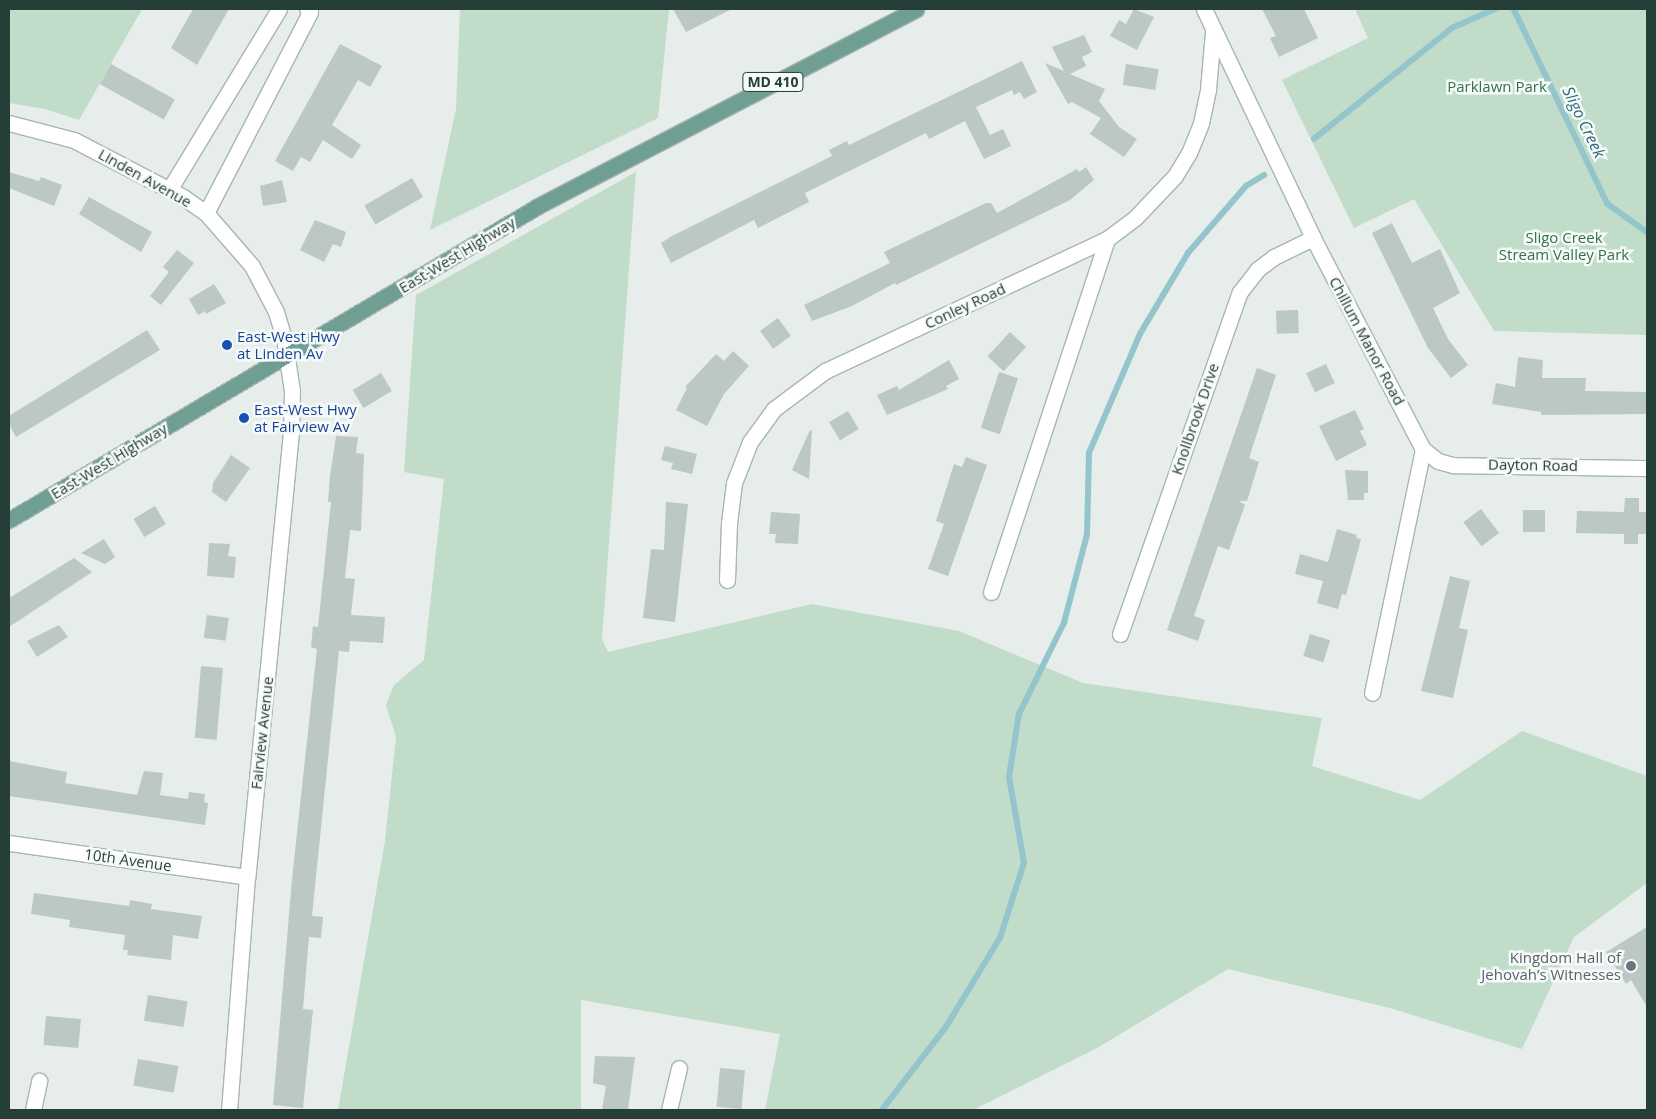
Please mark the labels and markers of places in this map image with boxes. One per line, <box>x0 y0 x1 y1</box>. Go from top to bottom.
place label: East-West Hwy at Linden Av <box>237 327 340 362</box>
marker: East-West Hwy at Linden Av <box>221 339 233 351</box>
place label: East-West Hwy at Fairview Av <box>254 400 357 435</box>
marker: East-West Hwy at Fairview Av <box>238 412 250 424</box>
place label: Kingdom Hall of Jehovah’s Witnesses <box>1481 948 1621 983</box>
marker: Kingdom Hall of Jehovah’s Witnesses <box>1625 960 1637 972</box>

